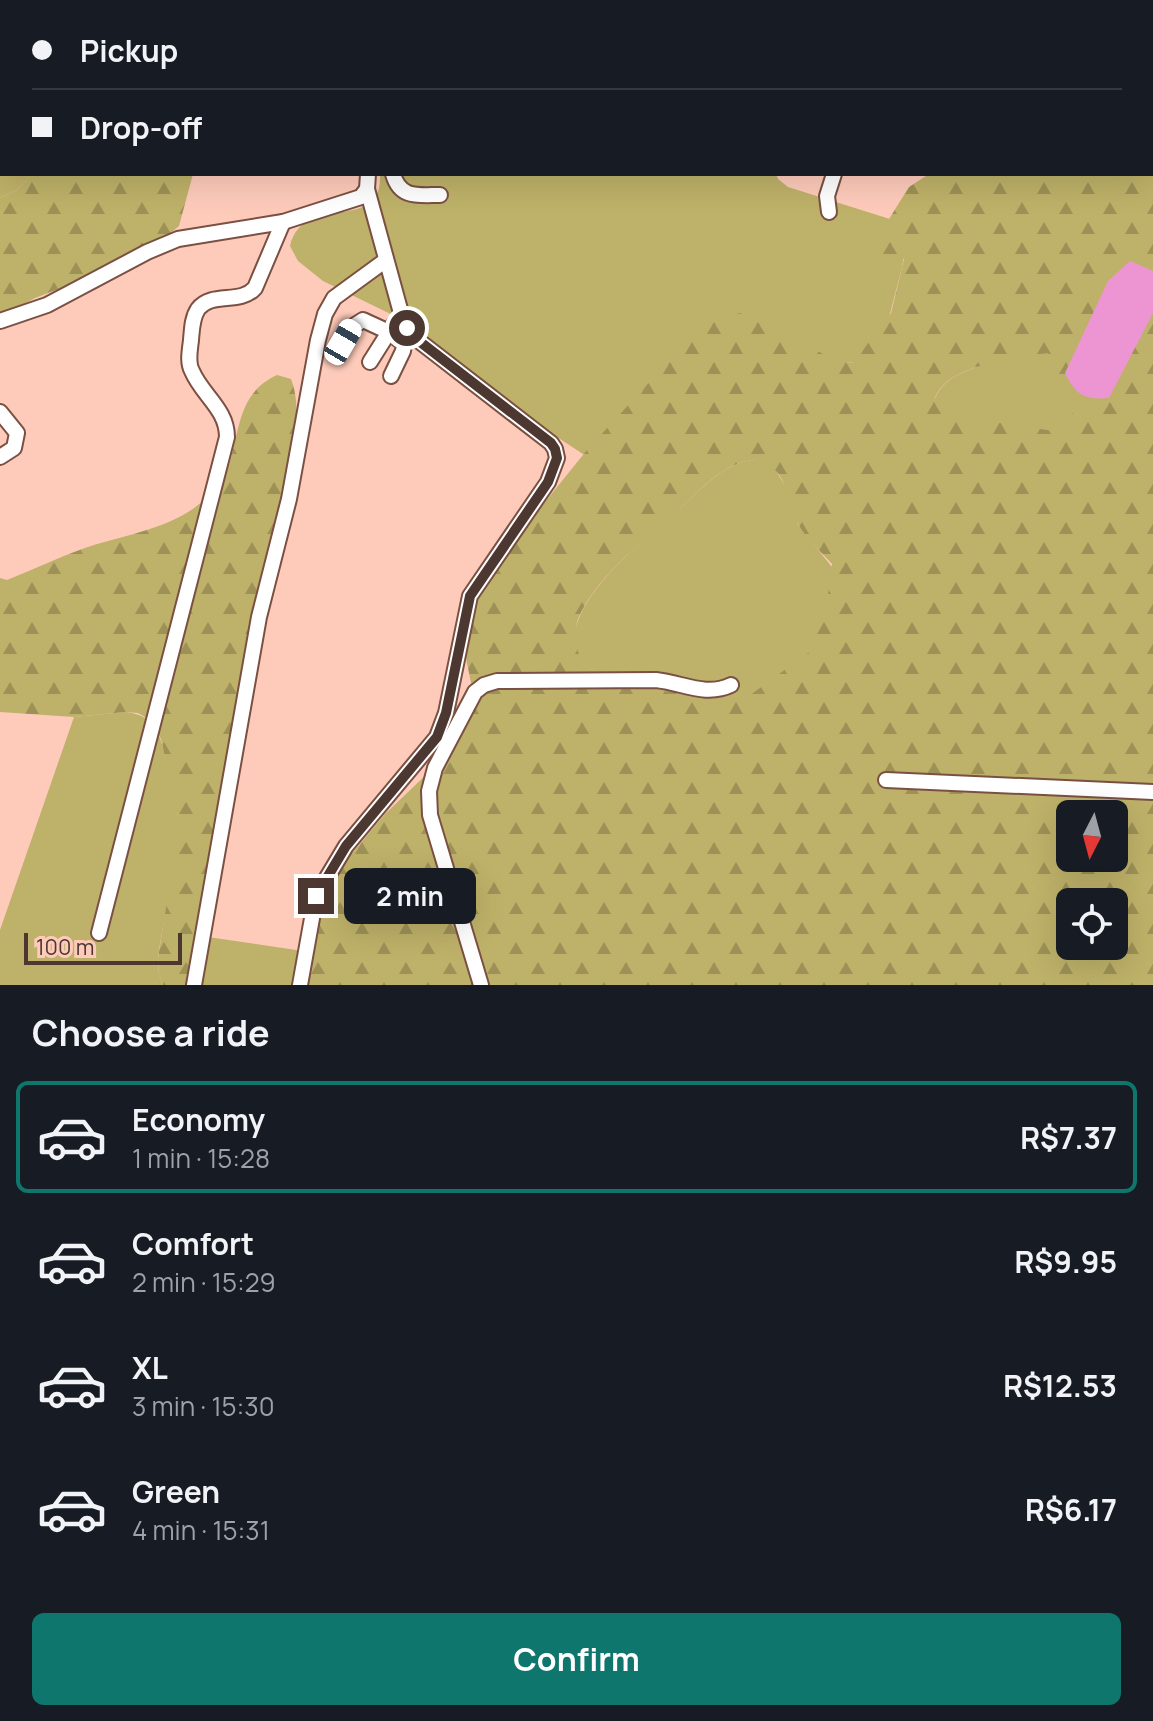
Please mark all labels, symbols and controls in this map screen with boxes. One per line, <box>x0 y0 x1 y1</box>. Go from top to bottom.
text: Pickup <box>80 30 178 71</box>
text: Drop-off <box>80 107 202 148</box>
route start <box>389 310 425 346</box>
car <box>321 315 365 369</box>
north arrow <box>1056 800 1128 872</box>
map controls <box>1056 800 1128 960</box>
callout: 2 min <box>344 868 476 924</box>
route end <box>298 878 334 914</box>
text: 2 min <box>376 878 444 914</box>
button: locate <box>1056 888 1128 960</box>
scale bar <box>24 929 182 965</box>
text: 100 m <box>36 932 94 962</box>
text: Choose a ride <box>32 1008 270 1057</box>
text: Economy <box>132 1099 265 1140</box>
icon: car <box>36 1101 108 1173</box>
text: R$7.37 <box>1020 1117 1117 1158</box>
text: 1 min · 15:28 <box>132 1140 270 1176</box>
text: Comfort <box>132 1223 254 1264</box>
icon: car <box>36 1225 108 1297</box>
text: R$9.95 <box>1015 1241 1117 1282</box>
text: 2 min · 15:29 <box>132 1264 276 1300</box>
text: XL <box>132 1347 168 1388</box>
icon: car <box>36 1349 108 1421</box>
text: R$12.53 <box>1003 1365 1117 1406</box>
text: 3 min · 15:30 <box>132 1388 275 1424</box>
text: Green <box>132 1471 220 1512</box>
icon: car <box>36 1473 108 1545</box>
text: R$6.17 <box>1025 1489 1117 1530</box>
text: 4 min · 15:31 <box>132 1512 270 1548</box>
button: Confirm <box>32 1613 1121 1705</box>

